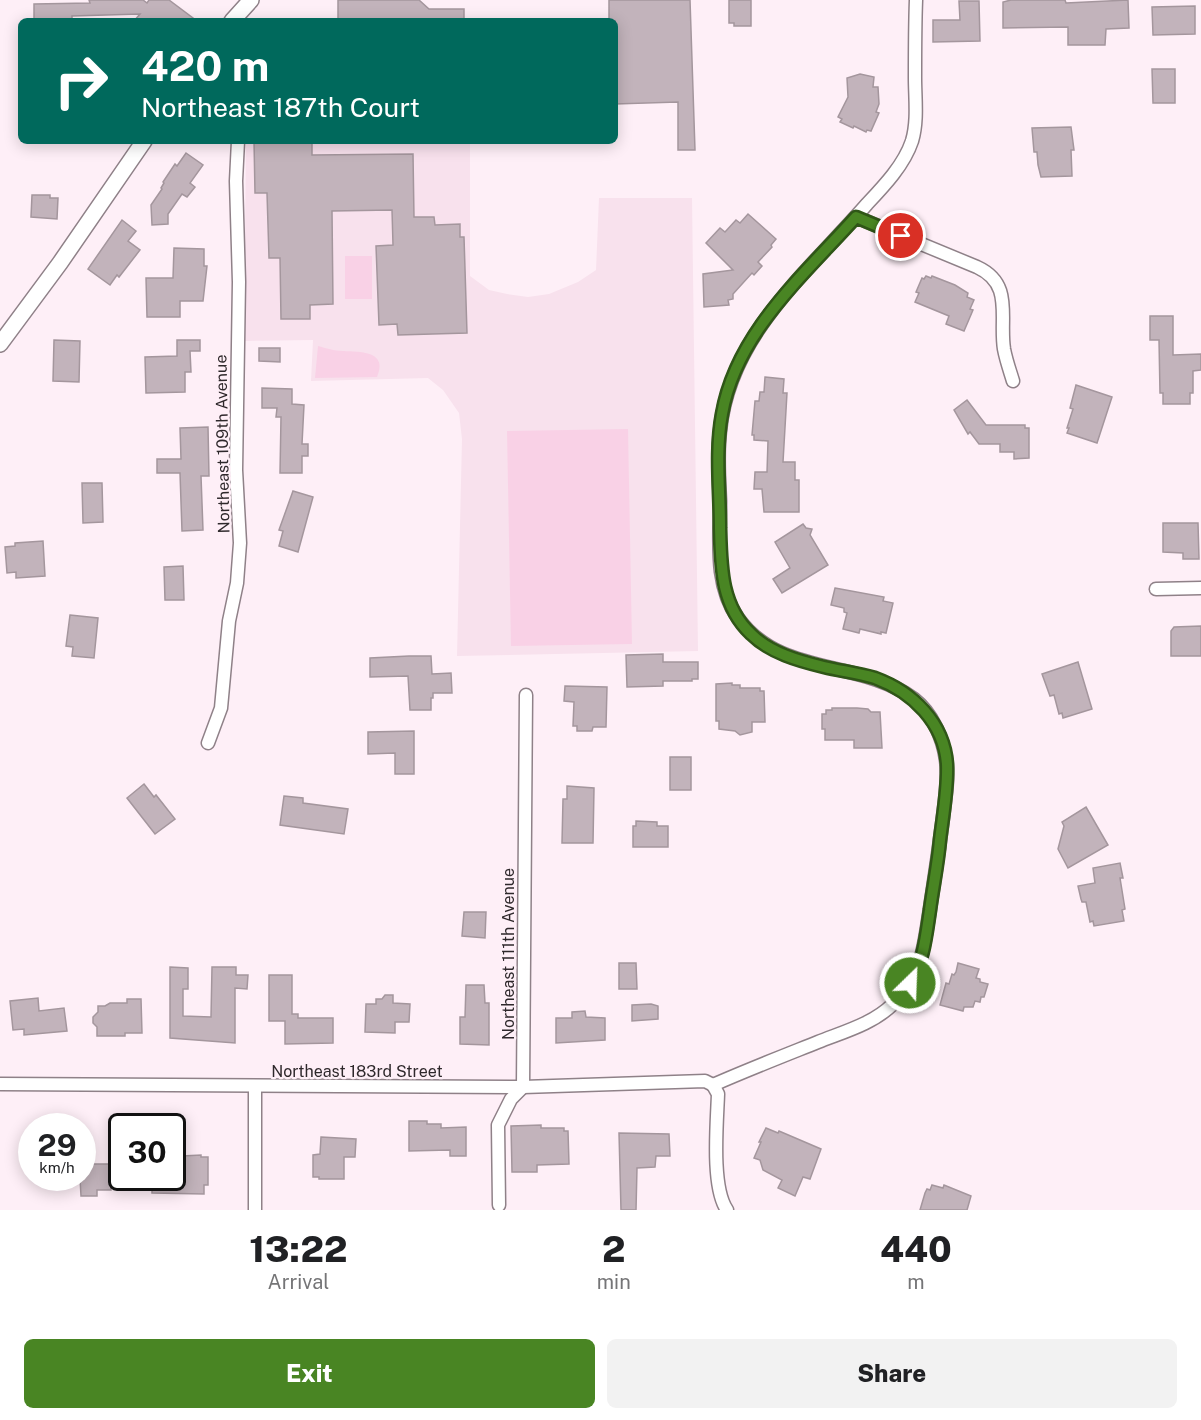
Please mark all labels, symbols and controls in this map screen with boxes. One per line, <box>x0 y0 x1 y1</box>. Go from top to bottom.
text: 420 m <box>141 41 269 90</box>
icon: right <box>42 42 120 120</box>
text: Northeast 187th Court <box>141 91 420 123</box>
pin <box>875 210 926 261</box>
icon: arrive <box>884 219 917 252</box>
street label: Northeast 109th Avenue <box>211 354 234 533</box>
street label: Northeast 111th Avenue <box>499 868 518 1040</box>
position arrow <box>878 951 942 1015</box>
street label: Northeast 183rd Street <box>271 1062 443 1081</box>
speed limit sign: 30 <box>108 1113 186 1191</box>
text: 29 <box>38 1127 76 1163</box>
text: km/h <box>39 1159 75 1176</box>
text: 13:22 <box>249 1228 348 1270</box>
text: 2 <box>602 1228 625 1270</box>
text: 440 <box>880 1228 952 1270</box>
text: Arrival <box>268 1270 329 1294</box>
text: min <box>597 1270 631 1294</box>
text: m <box>907 1270 925 1294</box>
button: Exit <box>24 1339 595 1408</box>
button: Share <box>607 1339 1177 1408</box>

